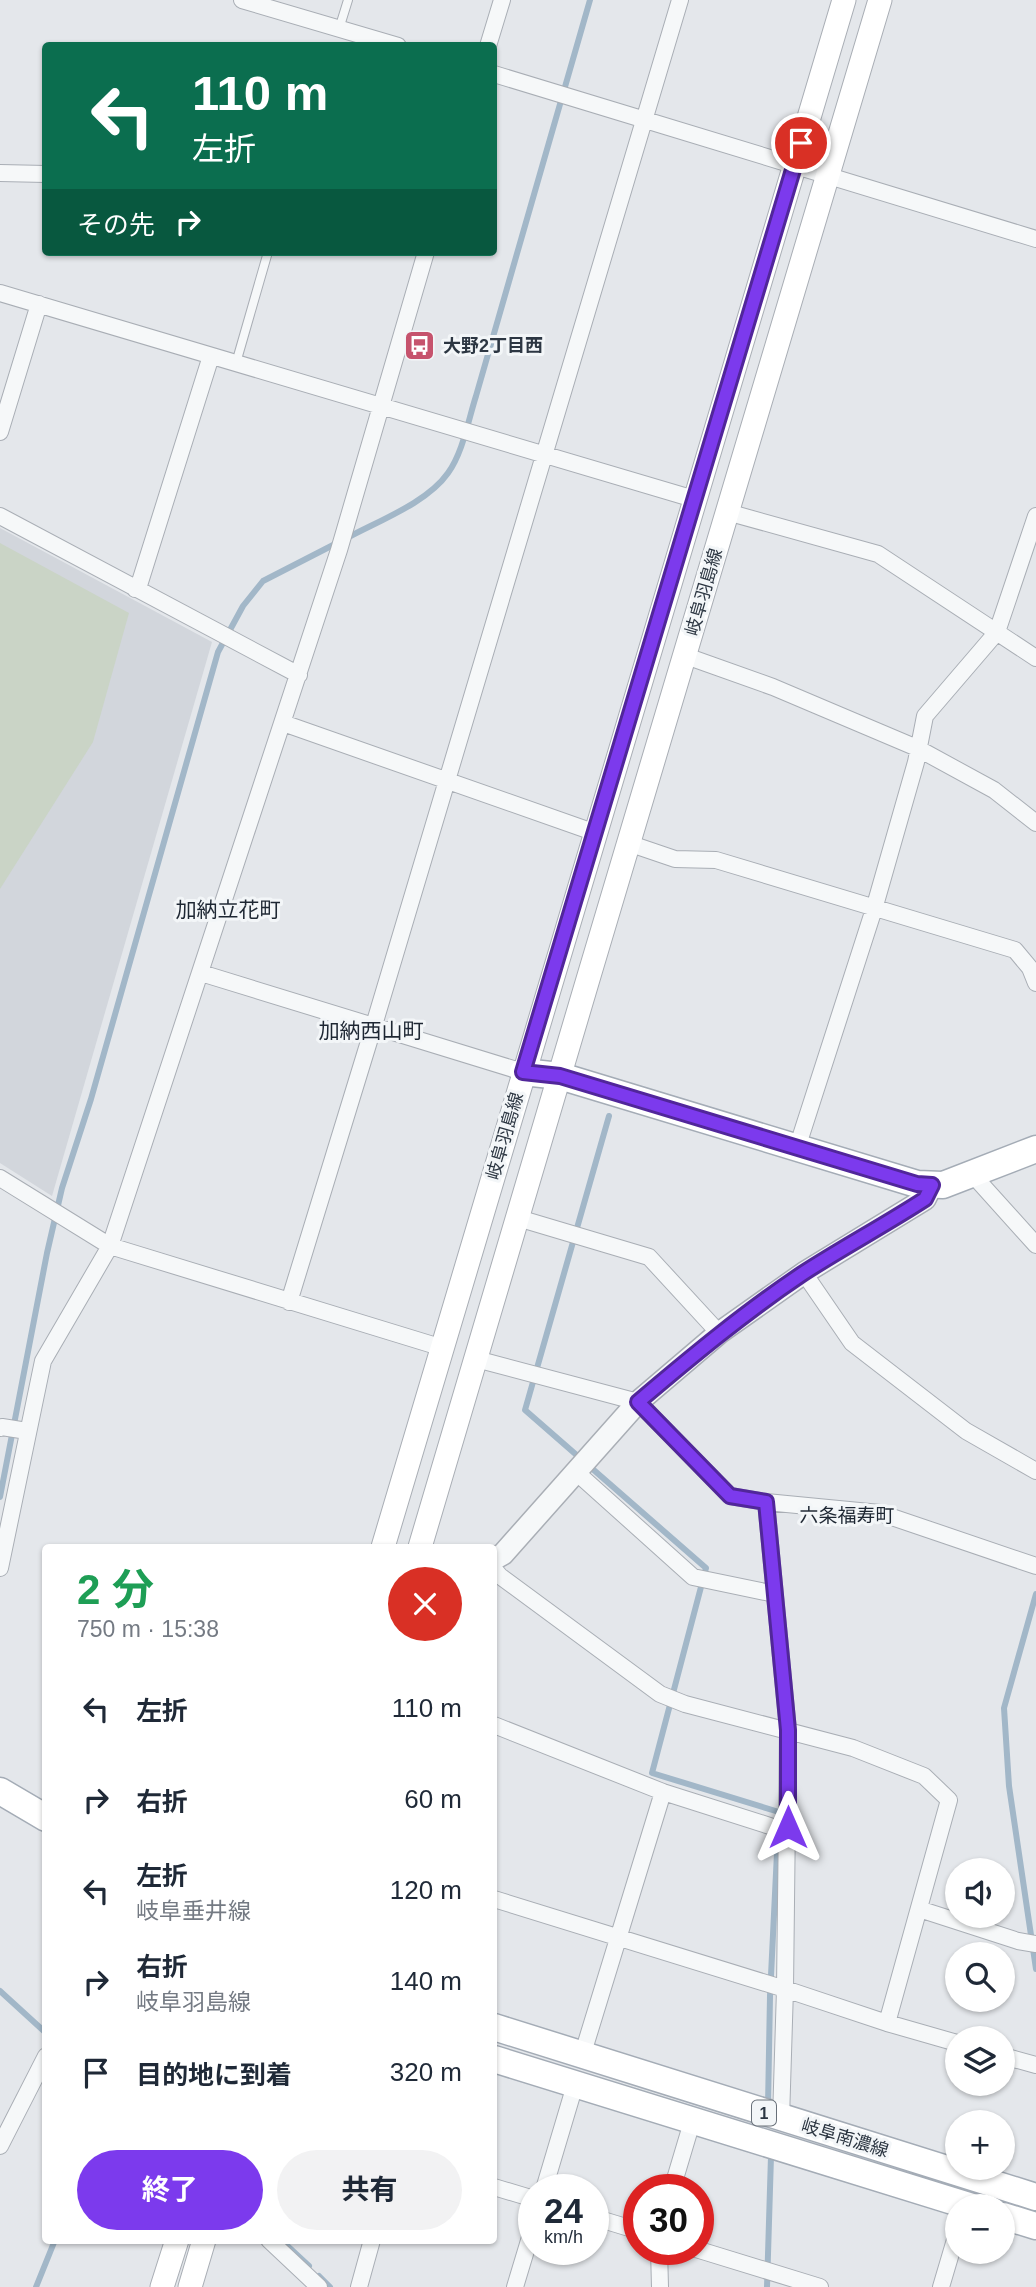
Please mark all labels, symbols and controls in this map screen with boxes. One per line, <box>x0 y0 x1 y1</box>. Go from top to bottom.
text: 110 m <box>192 66 328 120</box>
icon: left <box>77 70 168 161</box>
pin <box>771 113 831 173</box>
icon: arrive <box>782 124 820 162</box>
text: 左折 <box>192 131 256 167</box>
icon: right <box>169 203 207 241</box>
text: その先 <box>77 210 155 240</box>
bus stop icon: 大野2丁目西 <box>403 329 437 363</box>
place label: 大野2丁目西 <box>443 336 543 356</box>
street label: 岐阜羽島線 <box>682 546 726 638</box>
district label: 加納立花町 <box>176 898 281 921</box>
district label: 加納西山町 <box>319 1019 424 1042</box>
street label: 岐阜羽島線 <box>483 1090 527 1182</box>
district label: 六条福寿町 <box>799 1505 895 1526</box>
text: 2 分 <box>77 1566 154 1613</box>
button: close <box>388 1567 462 1641</box>
text: 750 m · 15:38 <box>77 1616 219 1642</box>
icon: left <box>77 1690 115 1728</box>
text: 110 m <box>392 1693 462 1723</box>
text: 左折 <box>136 1696 188 1726</box>
icon: right <box>77 1781 115 1819</box>
text: 60 m <box>404 1784 462 1814</box>
text: 右折 <box>136 1787 188 1817</box>
position arrow <box>751 1790 825 1864</box>
map controls <box>945 1858 1015 2264</box>
button: sound <box>945 1858 1015 1928</box>
text: 左折 <box>136 1861 188 1891</box>
icon: left <box>77 1872 115 1910</box>
text: 120 m <box>390 1875 462 1905</box>
text: 岐阜垂井線 <box>136 1898 251 1924</box>
button: search <box>945 1942 1015 2012</box>
text: 右折 <box>136 1952 188 1982</box>
icon: right <box>77 1963 115 2001</box>
text: 140 m <box>390 1966 462 1996</box>
text: 岐阜羽島線 <box>136 1989 251 2015</box>
button: layers <box>945 2026 1015 2096</box>
icon: arrive <box>77 2054 115 2092</box>
text: 320 m <box>390 2057 462 2087</box>
text: 目的地に到着 <box>136 2060 292 2090</box>
road number: 1 <box>752 2100 776 2126</box>
button: + <box>945 2110 1015 2180</box>
street label: 岐阜南濃線 <box>799 2115 891 2161</box>
button: 終了 <box>77 2150 263 2230</box>
button: 共有 <box>277 2150 462 2230</box>
speed limit sign: 30 <box>623 2174 714 2265</box>
text: 24 <box>544 2191 583 2230</box>
button: − <box>945 2194 1015 2264</box>
text: km/h <box>544 2227 583 2247</box>

